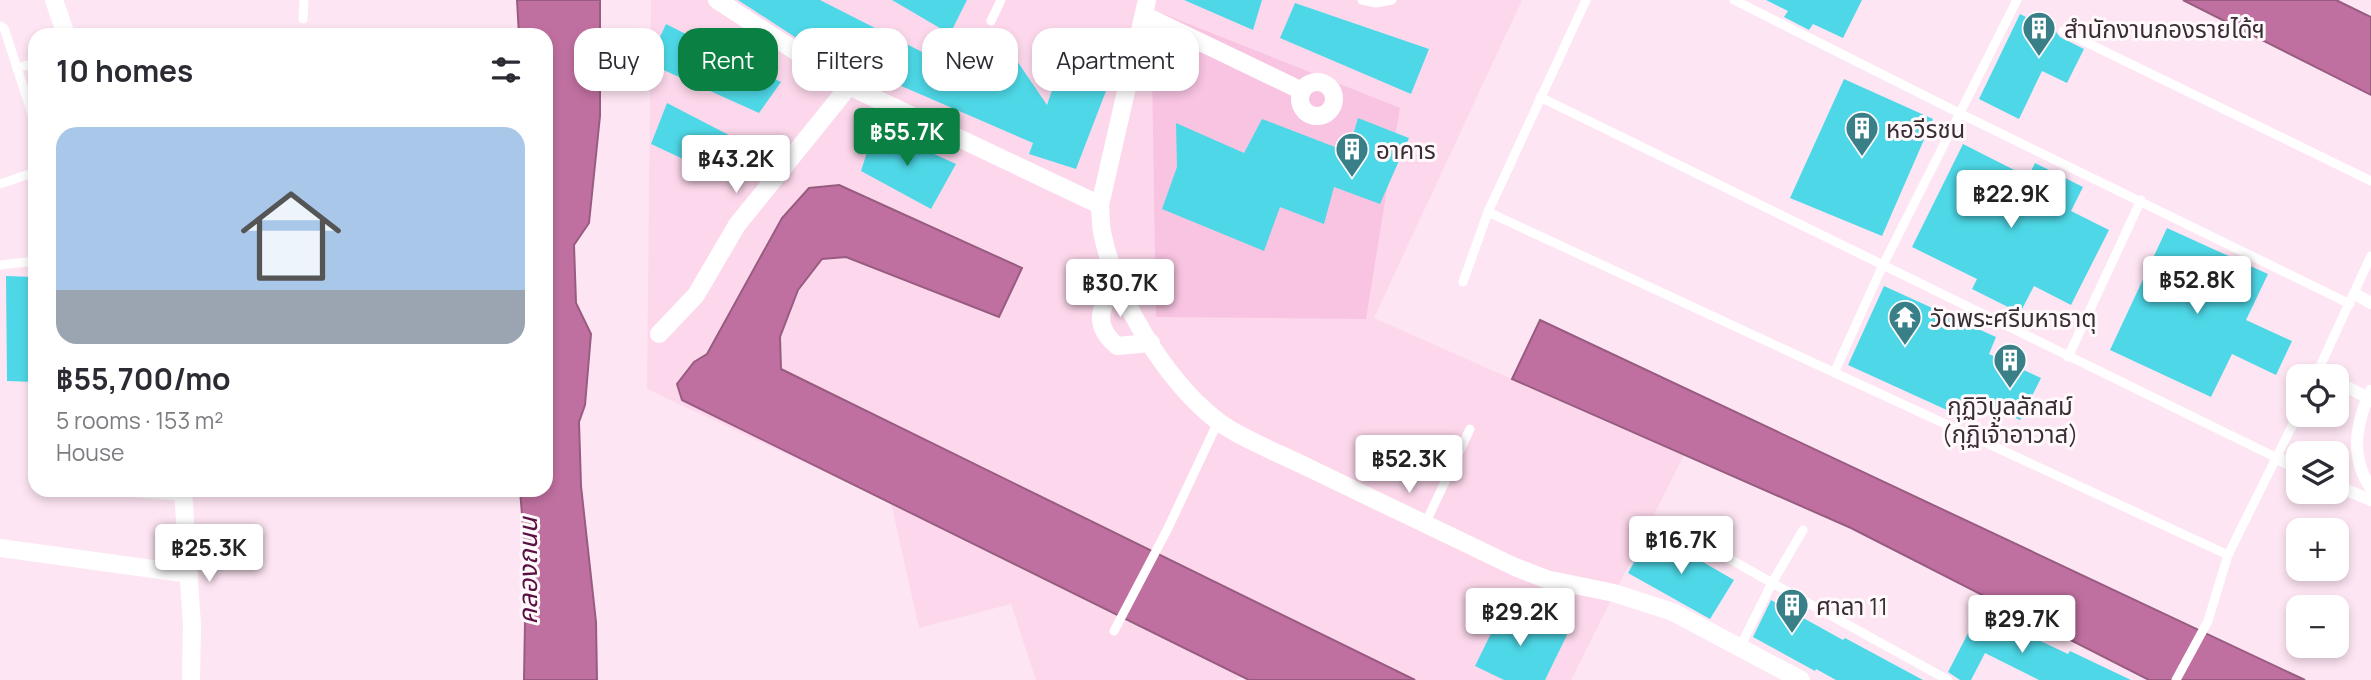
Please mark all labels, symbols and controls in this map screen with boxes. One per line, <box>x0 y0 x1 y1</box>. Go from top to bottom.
building icon: สำนักงานกองรายได้ฯ <box>2020 9 2058 58</box>
place label: สำนักงานกองรายได้ฯ <box>2064 12 2265 45</box>
chip: Buy <box>574 28 664 91</box>
chip: Rent <box>678 28 778 91</box>
chip: Filters <box>792 28 908 91</box>
chip: New <box>922 28 1018 91</box>
chip: Apartment <box>1032 28 1199 91</box>
text: 10 homes <box>56 50 193 91</box>
icon: filters <box>487 51 525 89</box>
pin: ฿55.7K <box>850 108 964 168</box>
building icon: หอวีรชน <box>1843 109 1881 158</box>
place label: หอวีรชน <box>1886 112 1965 145</box>
text: ฿55.7K <box>870 115 944 147</box>
building icon: อาคาร <box>1333 130 1371 179</box>
place label: อาคาร <box>1376 133 1436 166</box>
pin: ฿43.2K <box>679 136 793 195</box>
text: ฿43.2K <box>698 142 774 174</box>
pin: ฿22.9K <box>1954 170 2068 230</box>
icon: home <box>228 173 354 299</box>
text: ฿22.9K <box>1973 177 2049 209</box>
pin: ฿52.8K <box>2140 256 2254 316</box>
pin: ฿30.7K <box>1063 260 1177 319</box>
text: ฿52.8K <box>2159 263 2235 295</box>
text: ฿30.7K <box>1082 266 1158 298</box>
temple icon: วัดพระศรีมหาธาตุ <box>1886 298 1924 347</box>
place label: วัดพระศรีมหาธาตุ <box>1930 301 2097 334</box>
building icon: กุฏิวิบูลลักสม์ (กุฏิเจ้าอาวาส) <box>1991 341 2029 390</box>
text: ฿55,700/mo <box>56 358 231 399</box>
map controls <box>2286 364 2349 658</box>
button: locate <box>2286 364 2349 427</box>
place label: กุฏิวิบูลลักสม์ (กุฏิเจ้าอาวาส) <box>1941 389 2079 450</box>
text: 5 rooms · 153 m² <box>56 404 223 436</box>
pin: ฿52.3K <box>1352 435 1466 495</box>
text: House <box>56 436 125 468</box>
button: layers <box>2286 441 2349 504</box>
text: ฿52.3K <box>1371 442 1447 474</box>
water label: คลองถนน <box>509 515 545 625</box>
pin: ฿16.7K <box>1624 516 1738 576</box>
button: + <box>2286 518 2349 581</box>
text: ฿16.7K <box>1645 523 1717 555</box>
pin: ฿25.3K <box>152 524 266 584</box>
text: ฿25.3K <box>171 531 247 563</box>
building icon: ศาลา 11 <box>1773 586 1811 635</box>
pin: ฿29.2K <box>1463 588 1577 648</box>
place label: ศาลา 11 <box>1816 589 1888 622</box>
text: ฿29.2K <box>1482 595 1558 627</box>
button: − <box>2286 595 2349 658</box>
pin: ฿29.7K <box>1965 596 2079 655</box>
text: ฿29.7K <box>1984 602 2060 634</box>

